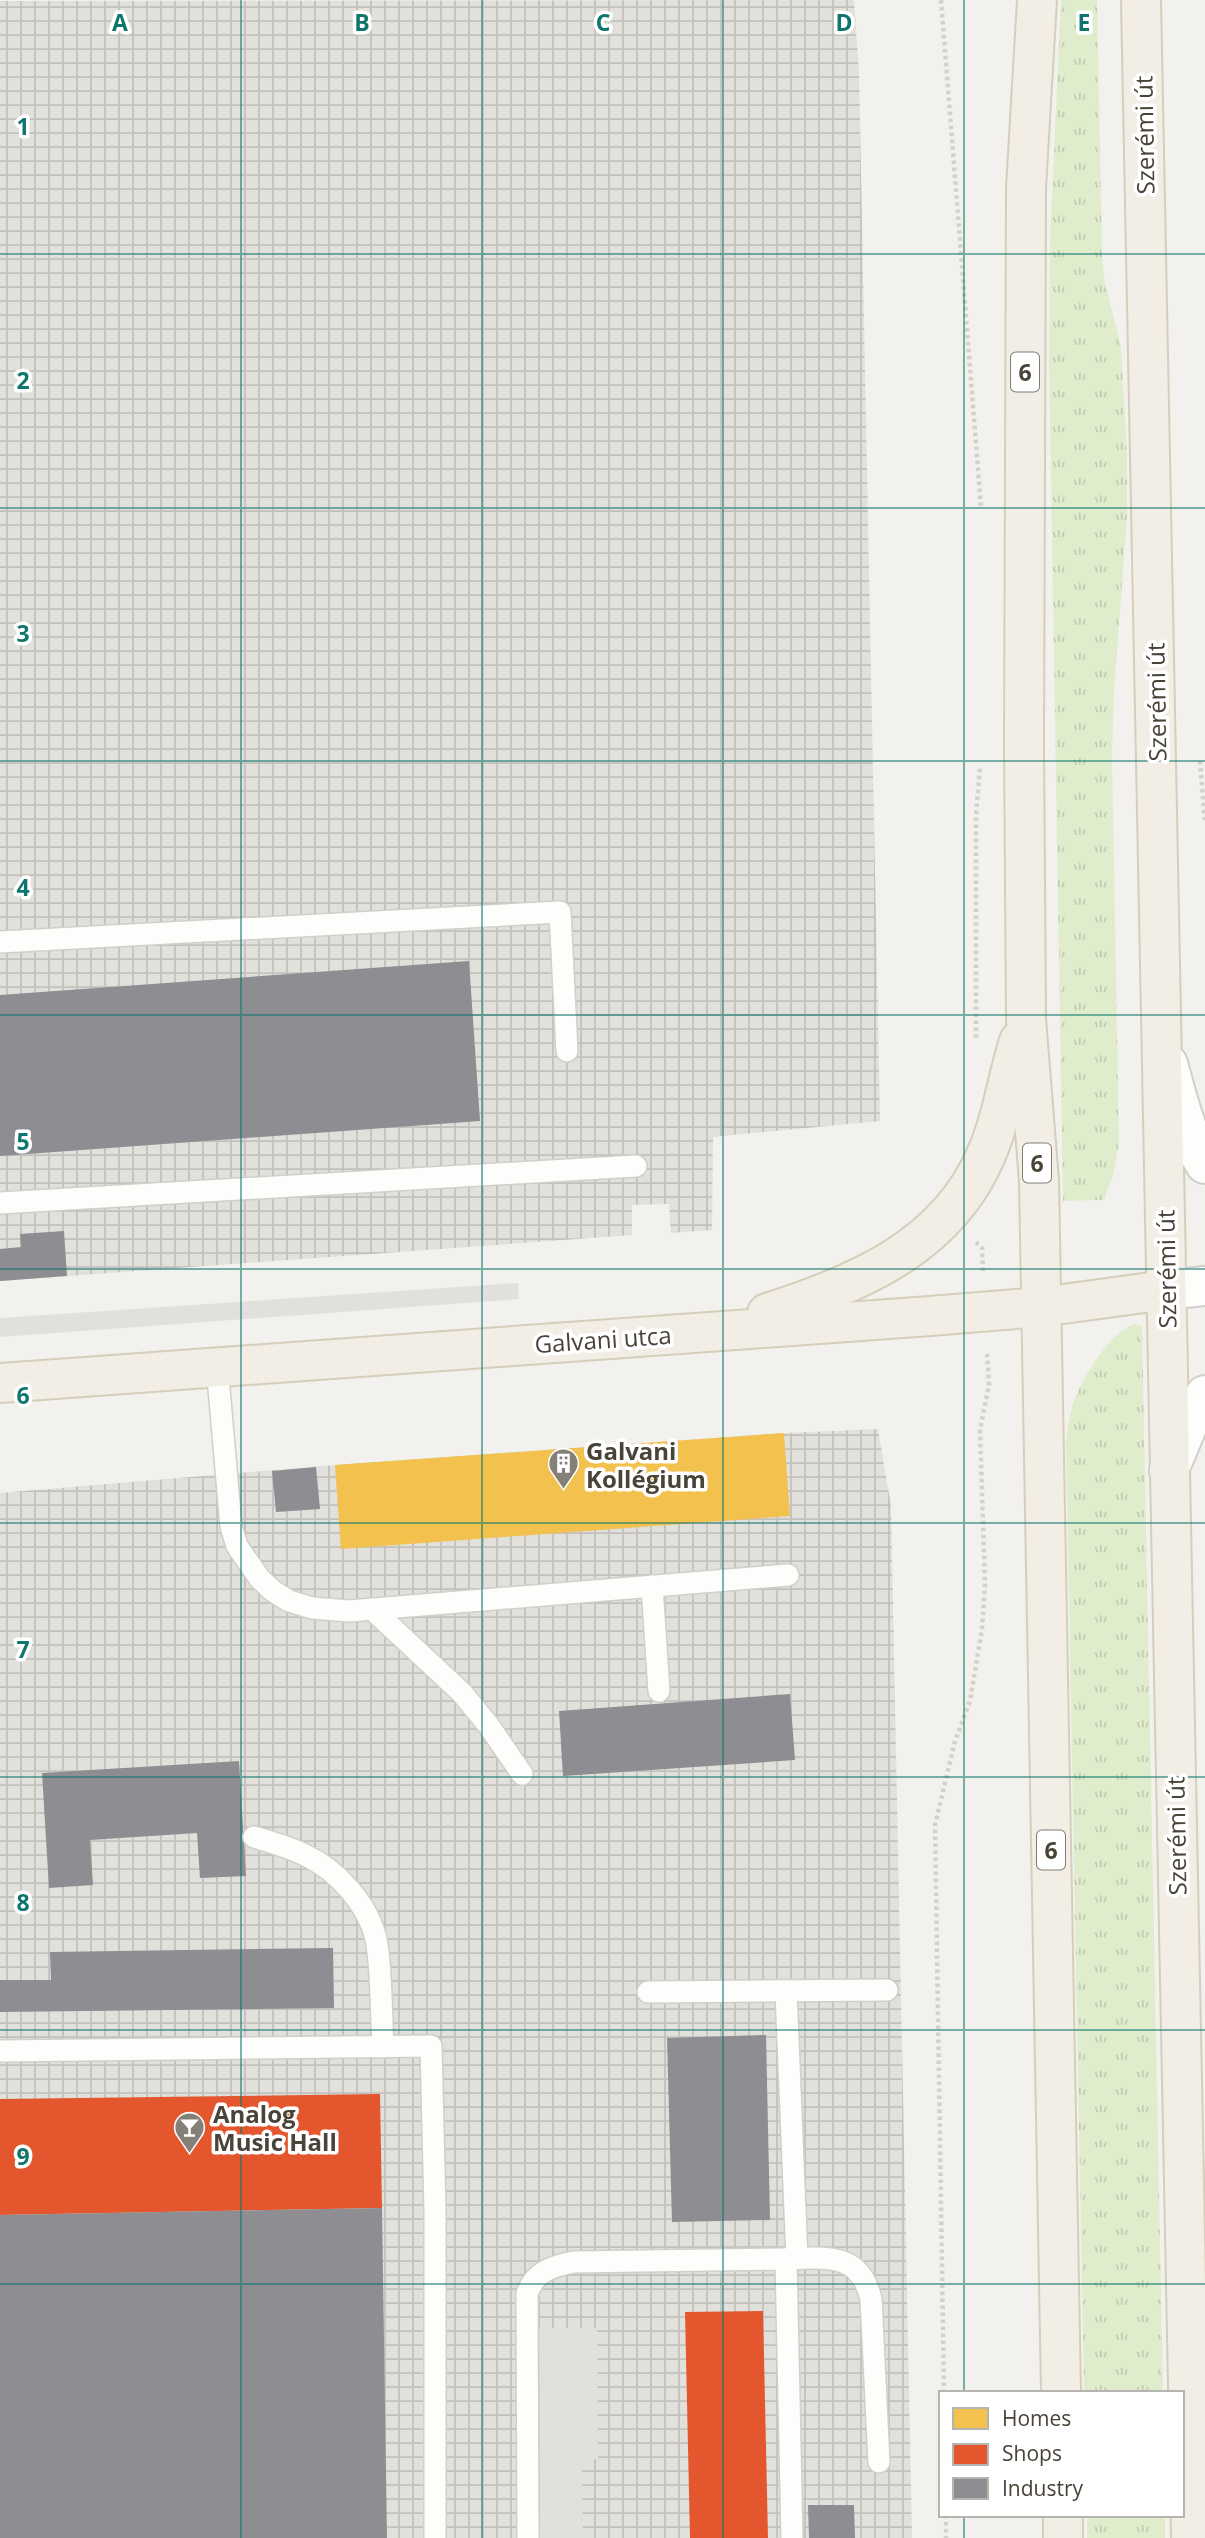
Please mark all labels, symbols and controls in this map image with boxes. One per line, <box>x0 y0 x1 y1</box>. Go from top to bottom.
text: A <box>112 6 128 38</box>
text: B <box>354 6 370 38</box>
text: C <box>596 6 610 38</box>
text: D <box>835 6 853 38</box>
text: E <box>1078 6 1090 38</box>
street label: Szerémi út <box>1126 75 1162 195</box>
text: 1 <box>16 110 30 142</box>
road number: 6 <box>1011 352 1039 392</box>
text: 2 <box>16 364 30 396</box>
text: 3 <box>16 617 30 649</box>
street label: Szerémi út <box>1138 642 1174 762</box>
text: 4 <box>16 871 30 903</box>
text: 5 <box>16 1125 30 1157</box>
road number: 6 <box>1023 1144 1051 1182</box>
street label: Szerémi út <box>1148 1209 1184 1329</box>
street label: Galvani utca <box>533 1318 673 1360</box>
text: 6 <box>16 1379 30 1411</box>
place label: Galvani Kollégium <box>586 1434 706 1495</box>
building icon: Galvani Kollégium <box>546 1447 580 1491</box>
text: 7 <box>16 1633 30 1665</box>
street label: Szerémi út <box>1158 1776 1194 1896</box>
road number: 6 <box>1037 1830 1065 1870</box>
text: 8 <box>16 1886 30 1918</box>
place label: Analog Music Hall <box>213 2097 337 2158</box>
bar icon: Analog Music Hall <box>173 2110 207 2154</box>
text: 9 <box>16 2140 30 2172</box>
legend <box>939 2391 1184 2517</box>
text: Homes <box>1002 2404 1071 2432</box>
text: Shops <box>1002 2439 1062 2467</box>
text: Industry <box>1002 2474 1084 2502</box>

